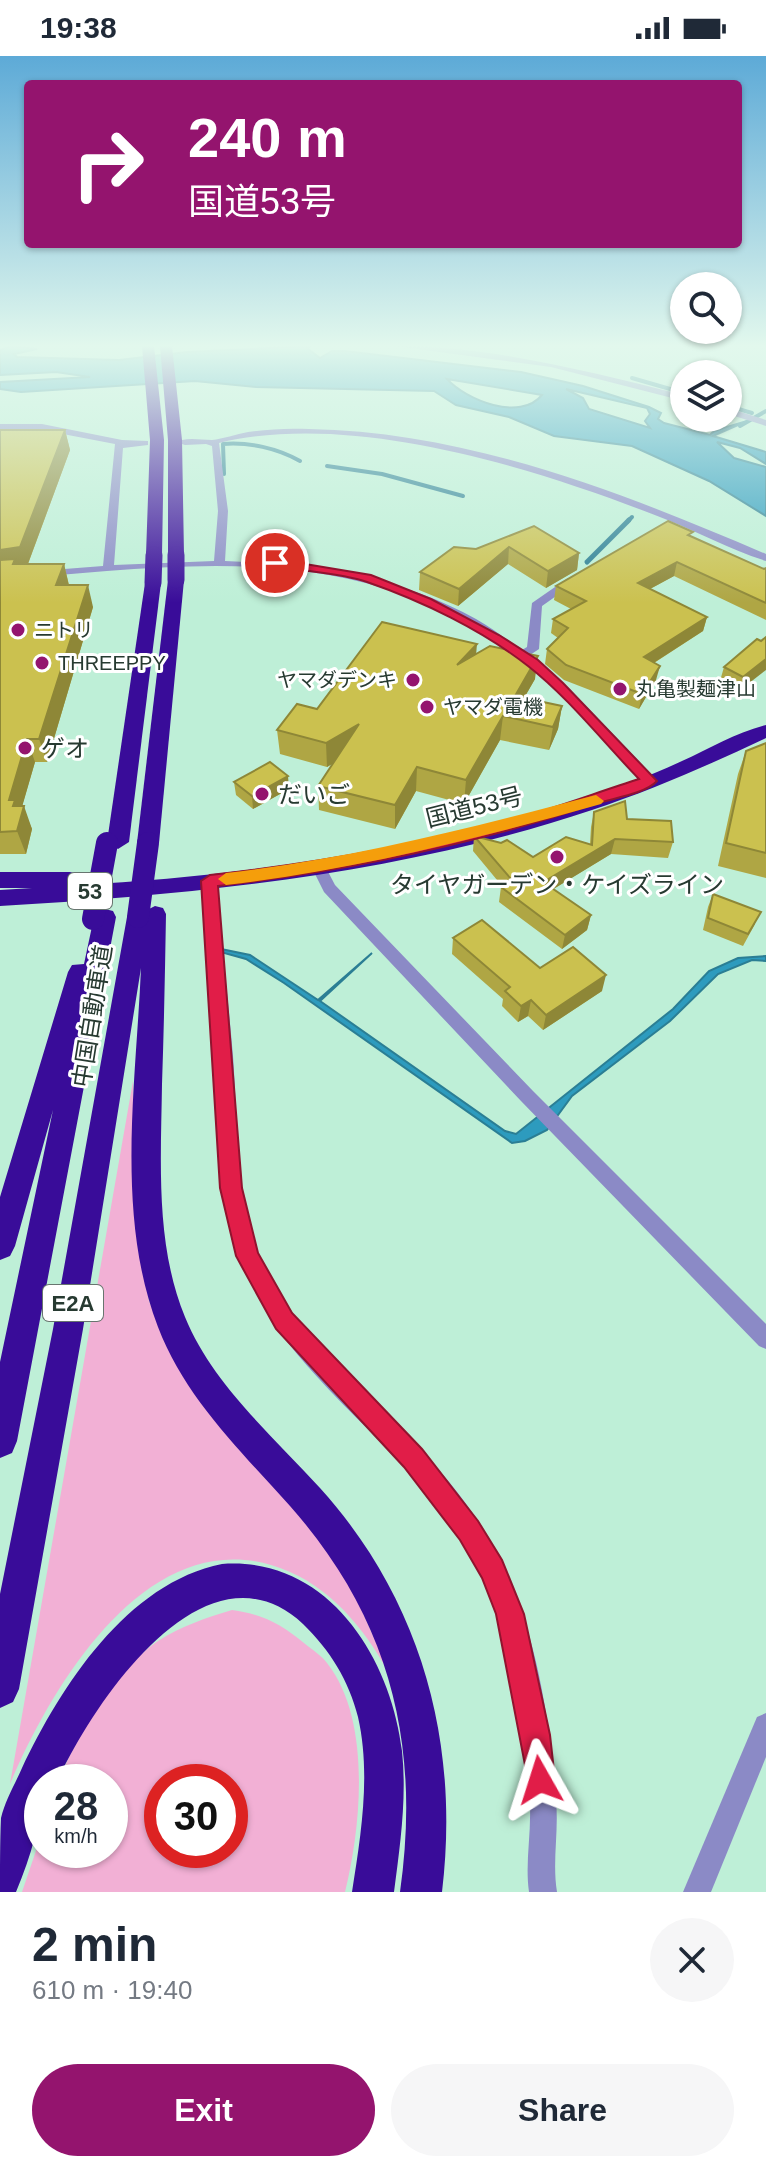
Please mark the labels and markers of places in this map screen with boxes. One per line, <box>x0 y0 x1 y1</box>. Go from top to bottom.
pin <box>241 529 309 597</box>
place label: ニトリ <box>34 619 94 641</box>
marker: ニトリ <box>9 621 27 639</box>
place label: THREEPPY <box>58 652 166 674</box>
marker: THREEPPY <box>33 654 51 672</box>
place label: ヤマダデンキ <box>277 669 397 691</box>
marker: ヤマダデンキ <box>404 671 422 689</box>
place label: 丸亀製麺津山 <box>636 678 756 700</box>
marker: 丸亀製麺津山 <box>611 680 629 698</box>
place label: ヤマダ電機 <box>443 696 543 718</box>
marker: ヤマダ電機 <box>418 698 436 716</box>
place label: ゲオ <box>41 735 89 762</box>
marker: ゲオ <box>16 739 34 757</box>
place label: だいご <box>278 781 350 808</box>
marker: だいご <box>253 785 271 803</box>
marker: タイヤガーデン・ケイズライン <box>548 848 566 866</box>
place label: タイヤガーデン・ケイズライン <box>390 871 724 898</box>

